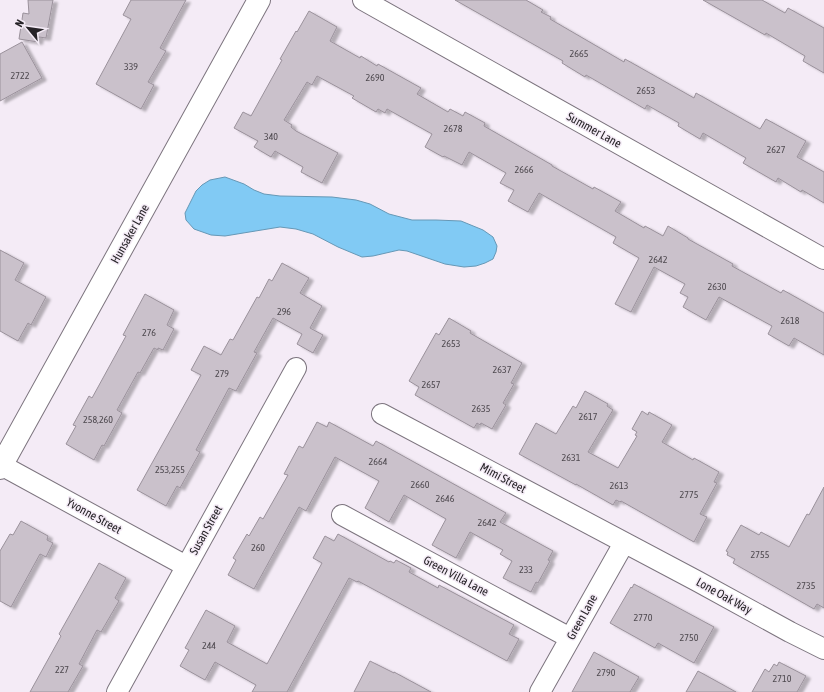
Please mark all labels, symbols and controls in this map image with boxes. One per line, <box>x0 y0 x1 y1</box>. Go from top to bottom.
north arrow <box>8 8 48 48</box>
text: N <box>12 17 26 29</box>
house number: 2665 <box>570 48 589 59</box>
house number: 339 <box>124 61 138 72</box>
house number: 2722 <box>11 70 30 81</box>
house number: 2690 <box>366 72 385 83</box>
house number: 2653 <box>637 85 656 96</box>
street label: Summer Lane <box>564 109 624 151</box>
house number: 2678 <box>444 123 463 134</box>
house number: 340 <box>264 131 278 142</box>
house number: 2627 <box>767 144 786 155</box>
house number: 2666 <box>515 164 534 175</box>
street label: Hunsaker Lane <box>108 202 152 266</box>
house number: 2642 <box>649 254 668 265</box>
house number: 2630 <box>708 281 727 292</box>
house number: 296 <box>277 306 291 317</box>
house number: 2618 <box>781 315 800 326</box>
house number: 276 <box>142 327 156 338</box>
house number: 2653 <box>442 338 461 349</box>
house number: 2637 <box>493 364 512 375</box>
house number: 279 <box>215 368 229 379</box>
house number: 2657 <box>422 379 441 390</box>
house number: 2635 <box>472 403 491 414</box>
house number: 2617 <box>579 411 598 422</box>
house number: 258,260 <box>83 414 113 425</box>
house number: 2631 <box>562 452 581 463</box>
house number: 2664 <box>369 456 388 467</box>
street label: Mimi Street <box>478 460 529 496</box>
house number: 253,255 <box>155 464 185 475</box>
house number: 2660 <box>411 479 430 490</box>
house number: 2613 <box>610 480 629 491</box>
house number: 2775 <box>680 489 699 500</box>
house number: 2646 <box>436 493 455 504</box>
street label: Yvonne Street <box>64 495 124 537</box>
street label: Susan Street <box>187 502 226 557</box>
house number: 2642 <box>478 517 497 528</box>
house number: 260 <box>251 542 265 553</box>
house number: 2755 <box>751 549 770 560</box>
street label: Green Villa Lane <box>421 553 491 599</box>
house number: 233 <box>519 564 533 575</box>
street label: Lone Oak Way <box>694 575 754 617</box>
house number: 2735 <box>797 580 816 591</box>
street label: Green Lane <box>564 592 600 642</box>
house number: 2770 <box>634 612 653 623</box>
house number: 2750 <box>680 632 699 643</box>
house number: 244 <box>202 640 216 651</box>
house number: 227 <box>55 664 69 675</box>
house number: 2790 <box>597 667 616 678</box>
house number: 2710 <box>773 673 792 684</box>

